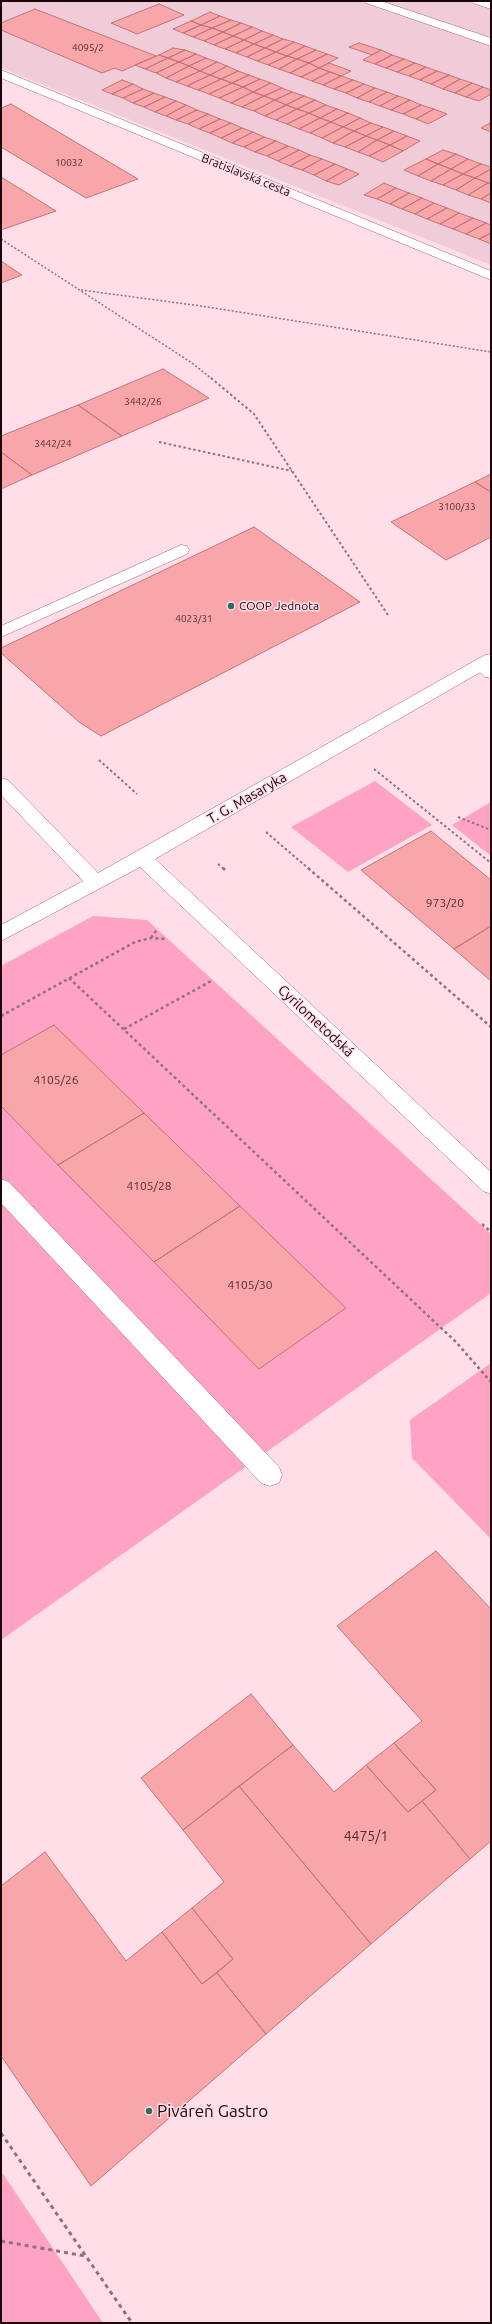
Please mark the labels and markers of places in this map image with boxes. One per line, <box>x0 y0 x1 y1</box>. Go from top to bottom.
place label: COOP Jednota <box>239 599 319 613</box>
marker: COOP Jednota <box>226 601 236 611</box>
place label: Piváreň Gastro <box>157 2101 268 2121</box>
marker: Piváreň Gastro <box>144 2106 154 2116</box>

